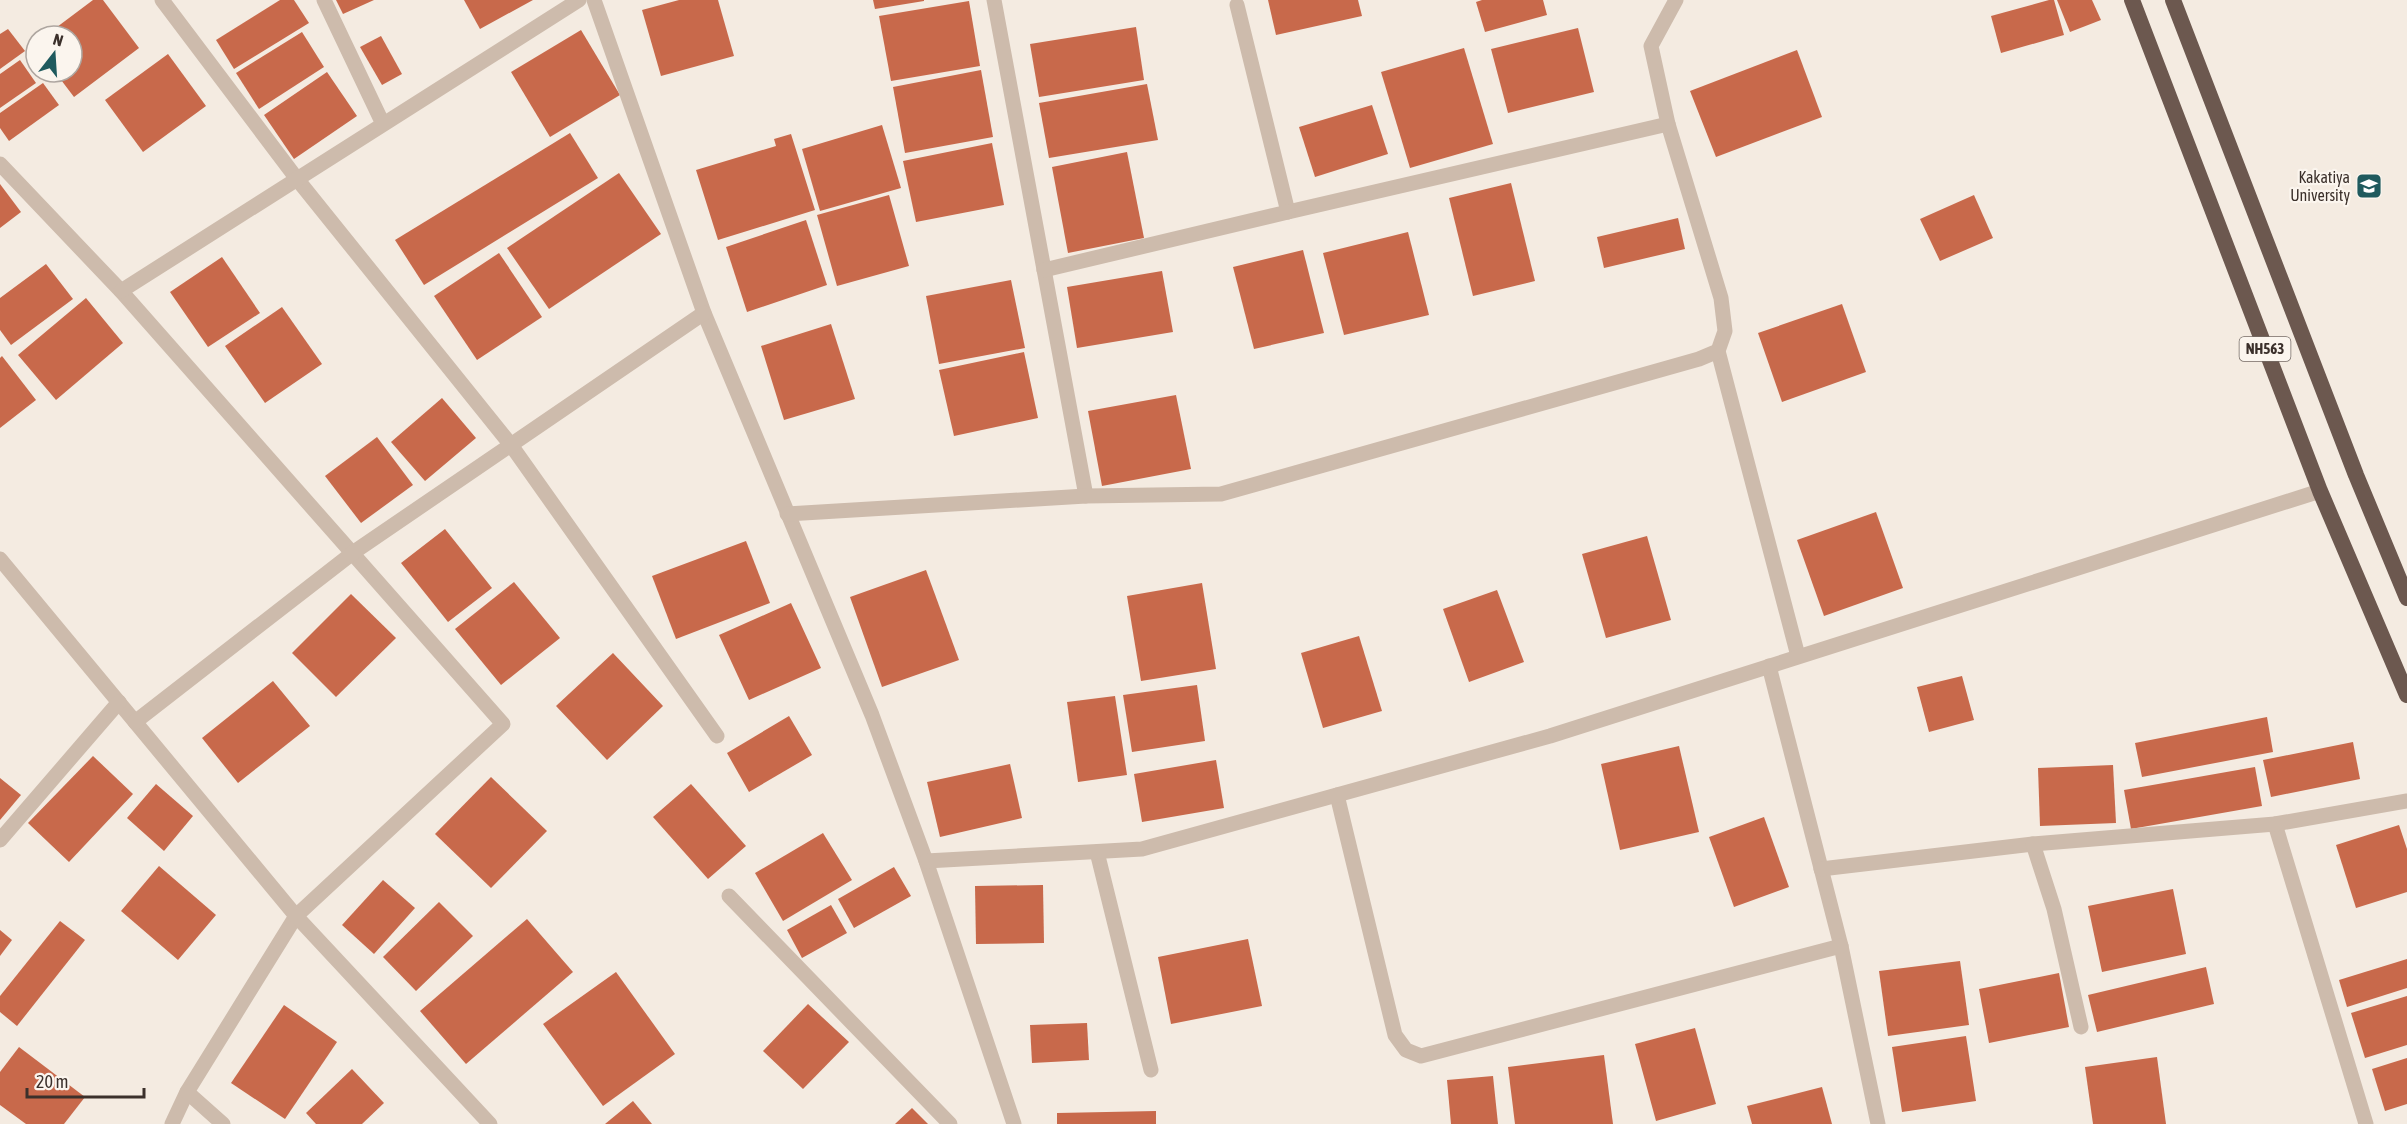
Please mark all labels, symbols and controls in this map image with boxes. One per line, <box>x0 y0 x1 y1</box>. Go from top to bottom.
north arrow <box>24 24 84 84</box>
text: N <box>51 30 66 50</box>
place label: Kakatiya University <box>2290 168 2350 205</box>
school or university icon: Kakatiya University <box>2354 171 2384 201</box>
road number: NH563 <box>2240 337 2290 361</box>
scale bar <box>27 1061 144 1099</box>
text: 20 m <box>36 1071 68 1092</box>

